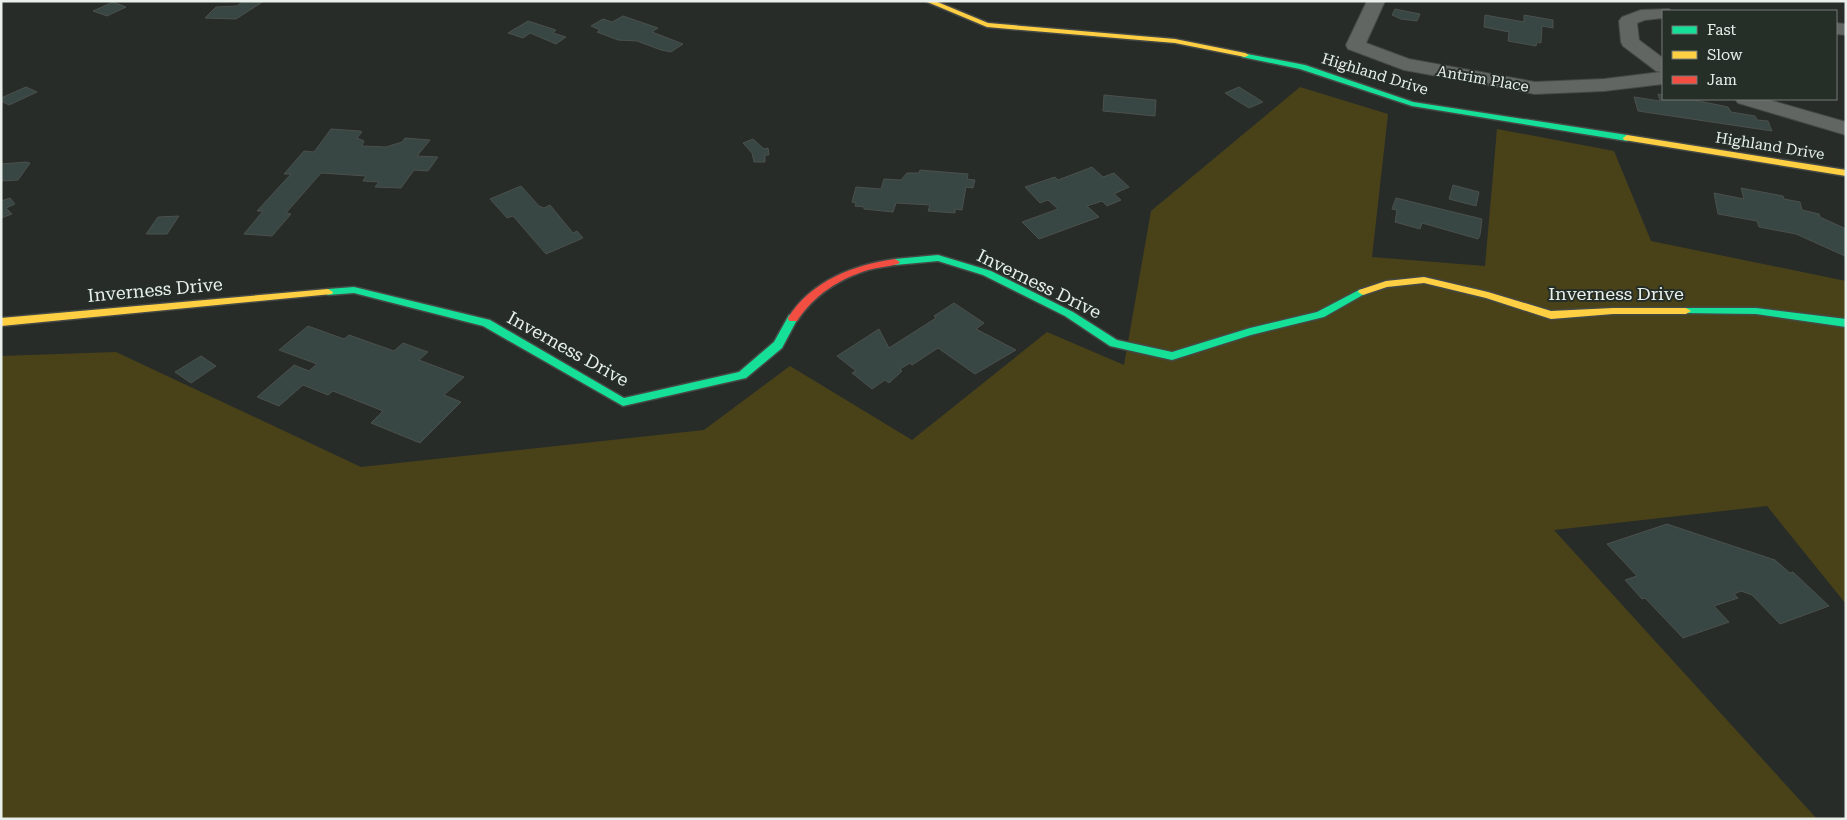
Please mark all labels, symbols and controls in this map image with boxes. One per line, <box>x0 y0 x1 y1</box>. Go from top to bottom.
legend <box>1662 10 1837 100</box>
text: Fast <box>1707 21 1737 39</box>
text: Slow <box>1707 46 1743 64</box>
street label: Highland Drive <box>1320 49 1430 99</box>
street label: Antrim Place <box>1436 62 1530 96</box>
text: Jam <box>1707 71 1737 89</box>
street label: Highland Drive <box>1714 128 1826 164</box>
street label: Inverness Drive <box>974 244 1105 323</box>
street label: Inverness Drive <box>87 273 224 306</box>
street label: Inverness Drive <box>1548 283 1684 304</box>
street label: Inverness Drive <box>504 307 633 391</box>

